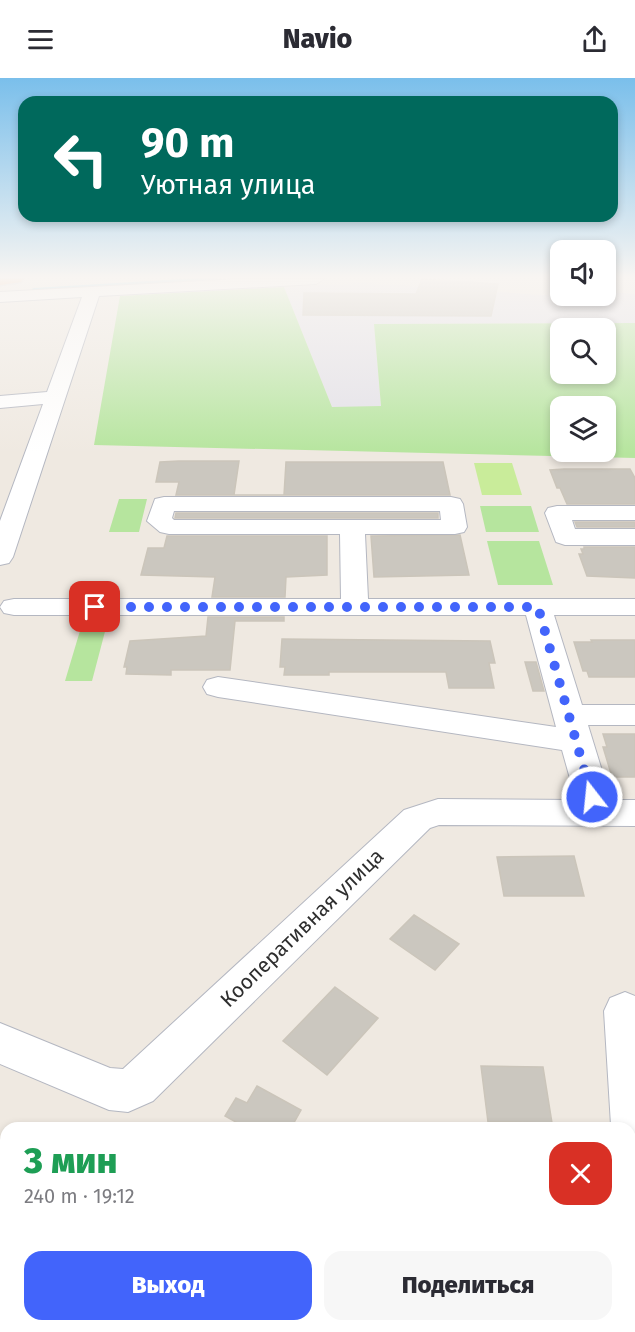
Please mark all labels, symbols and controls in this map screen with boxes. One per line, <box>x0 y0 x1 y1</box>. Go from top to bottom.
icon: menu <box>24 23 57 56</box>
text: Navio <box>283 23 352 55</box>
icon: share <box>578 23 611 56</box>
text: 90 m <box>141 118 235 168</box>
icon: left <box>42 120 120 198</box>
text: Уютная улица <box>141 169 315 201</box>
map controls <box>550 240 616 462</box>
button: sound <box>550 240 616 306</box>
button: search <box>550 318 616 384</box>
button: layers <box>550 396 616 462</box>
pin <box>69 581 120 632</box>
icon: arrive <box>78 590 111 623</box>
position arrow <box>560 765 624 829</box>
street label: Кооперативная улица <box>215 843 389 1013</box>
text: 3 мин <box>24 1139 118 1183</box>
button: close <box>549 1142 612 1205</box>
text: 240 m · 19:12 <box>24 1184 135 1208</box>
button: Выход <box>24 1251 312 1320</box>
button: Поделиться <box>324 1251 612 1320</box>

